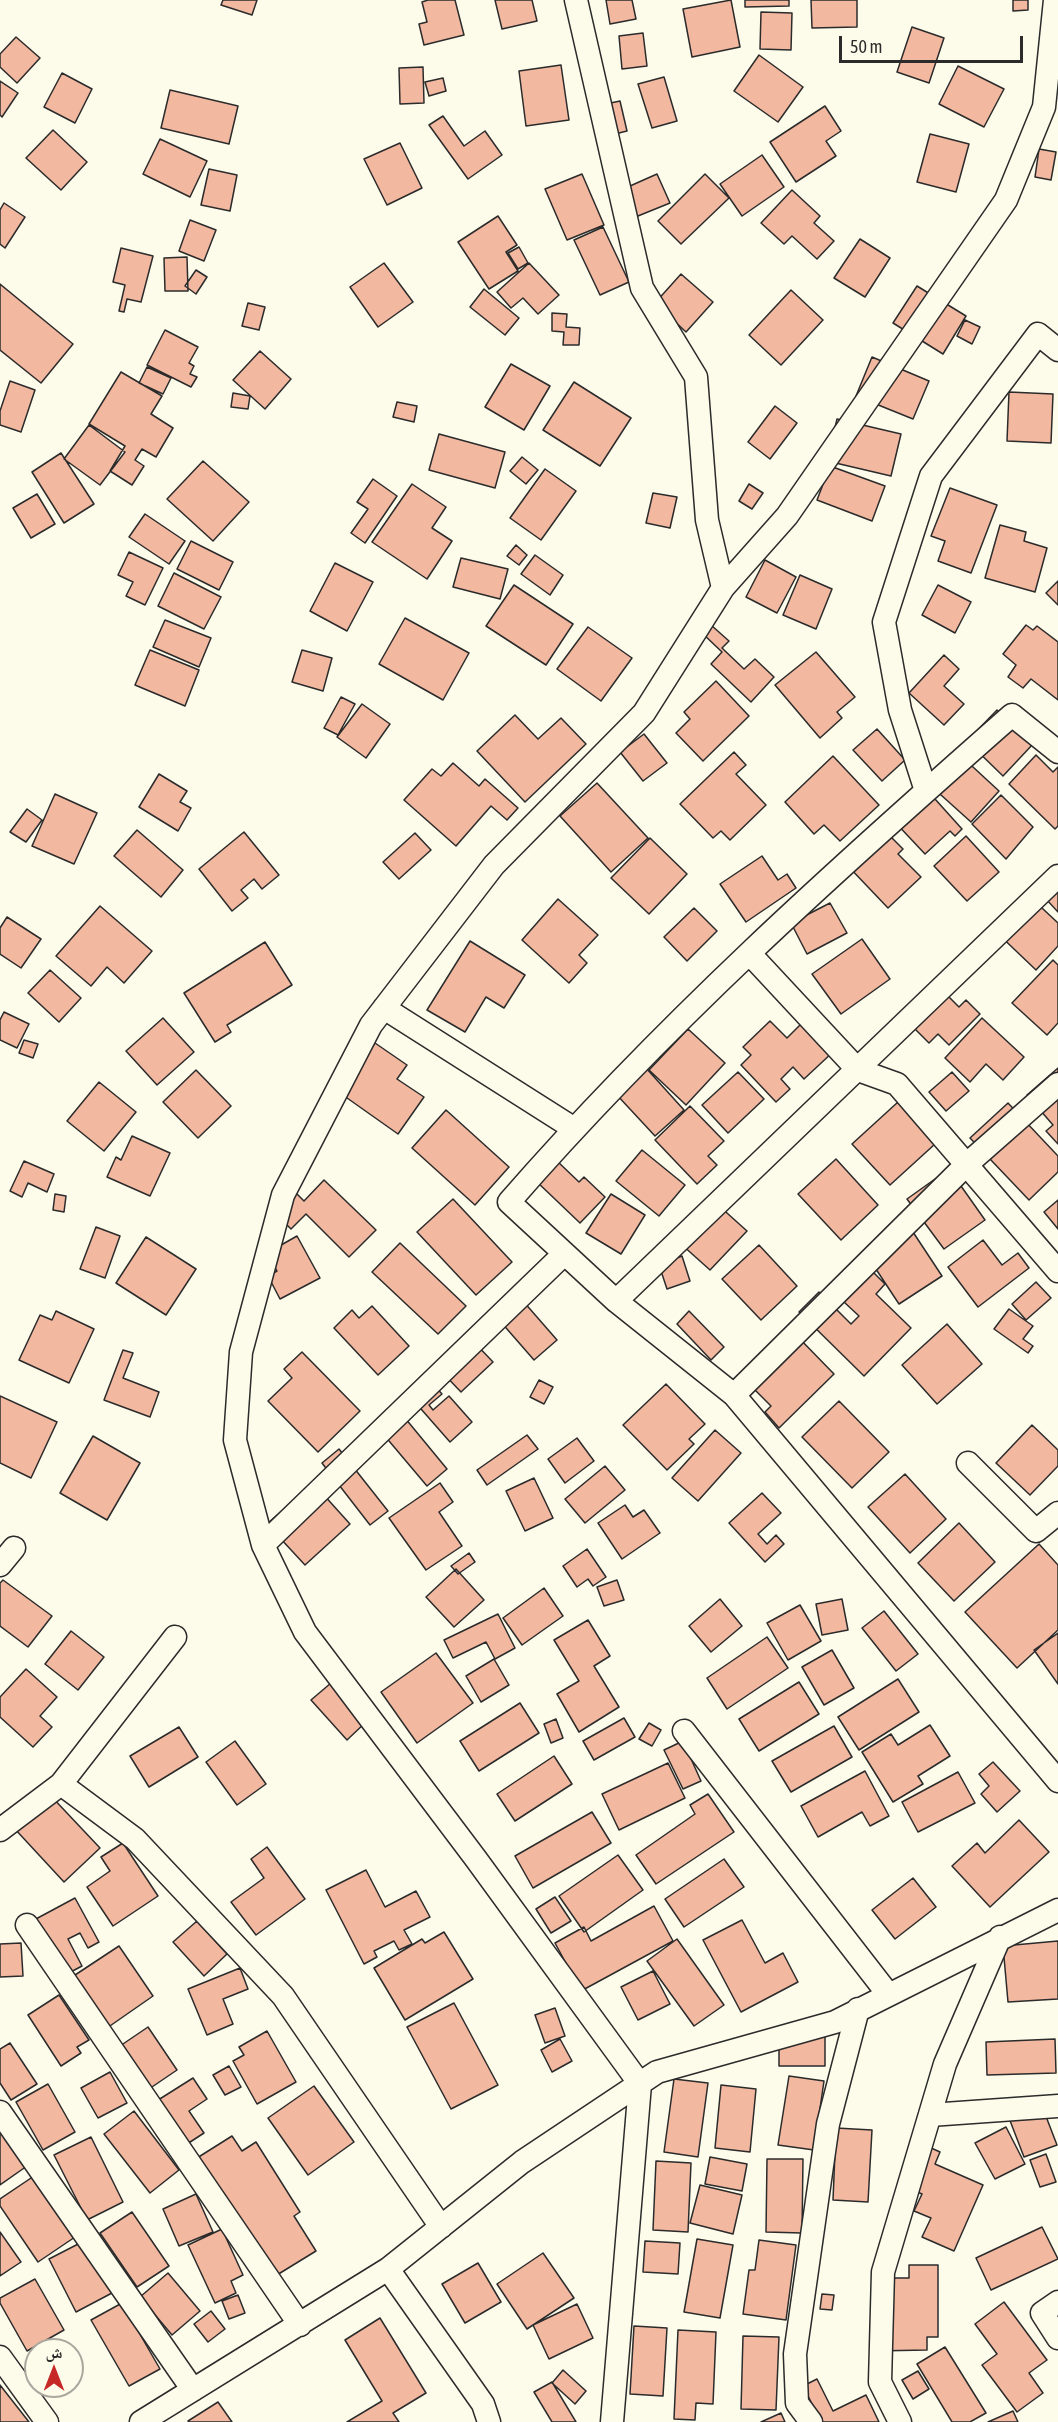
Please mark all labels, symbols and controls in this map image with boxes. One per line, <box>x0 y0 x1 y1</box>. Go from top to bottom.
scale bar <box>842 24 1026 62</box>
text: 50 m <box>850 36 882 57</box>
north arrow <box>24 2338 84 2398</box>
text: ش <box>46 2343 62 2361</box>

